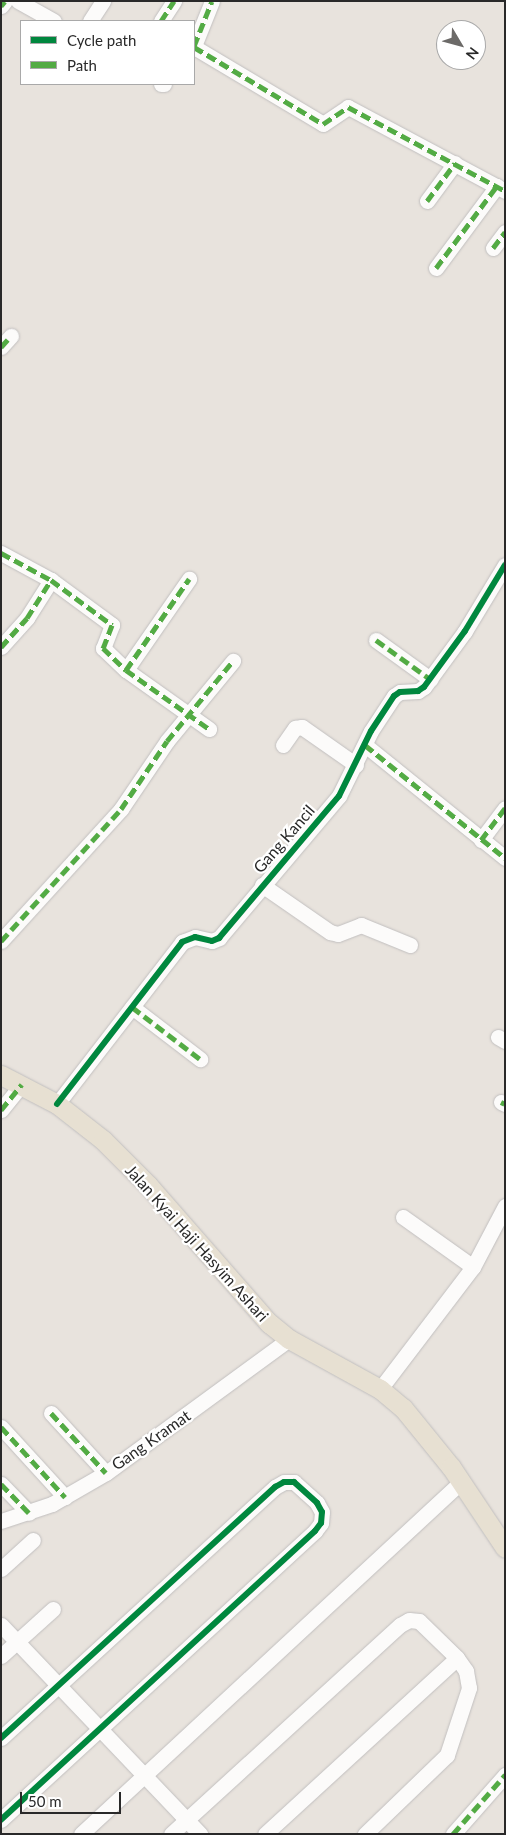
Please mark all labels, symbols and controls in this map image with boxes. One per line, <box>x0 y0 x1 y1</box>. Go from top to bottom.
legend <box>20 20 195 85</box>
north arrow <box>436 20 486 70</box>
text: Cycle path <box>67 31 136 49</box>
text: N <box>463 44 483 63</box>
text: Path <box>67 56 97 74</box>
street label: Gang Kancil <box>249 801 319 877</box>
street label: Jalan Kyai Haji Hasyim Ashari <box>121 1160 273 1326</box>
street label: Gang Kramat <box>108 1406 194 1474</box>
scale bar <box>22 1782 124 1814</box>
text: 50 m <box>28 1792 62 1810</box>

